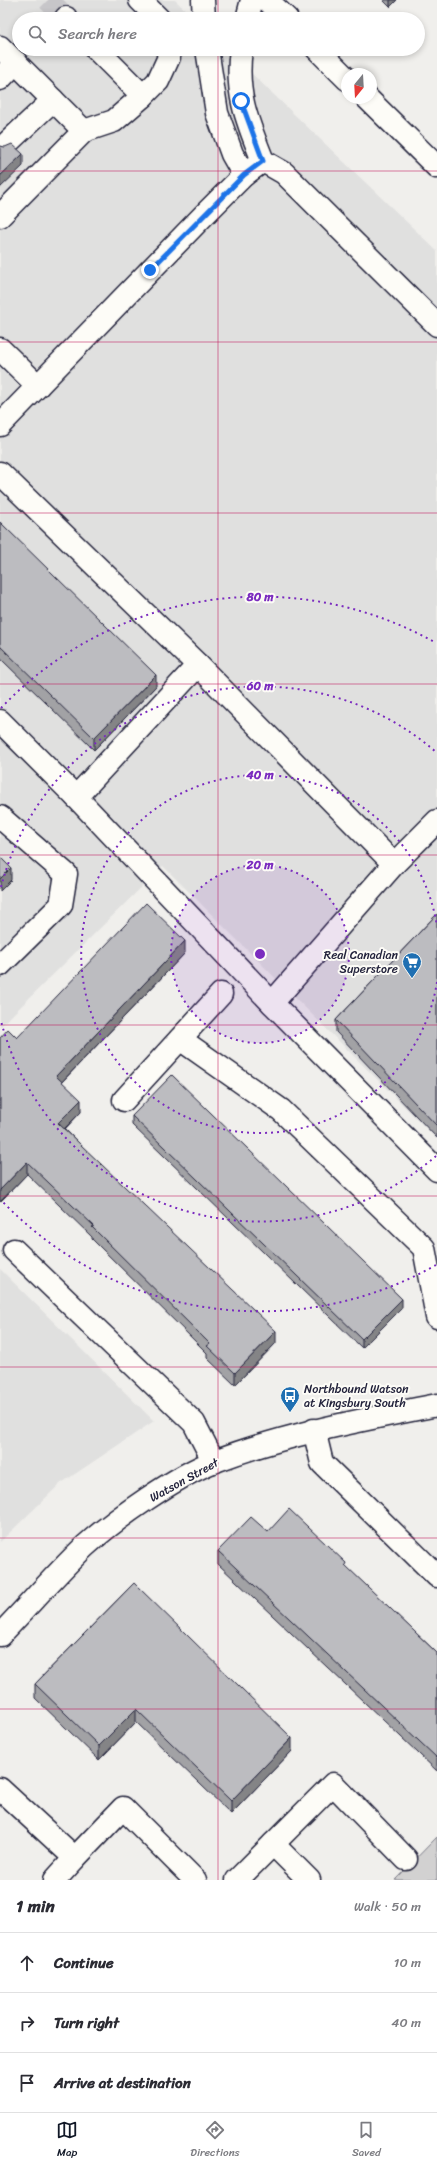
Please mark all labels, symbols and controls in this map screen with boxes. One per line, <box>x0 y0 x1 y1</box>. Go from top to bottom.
search box <box>12 12 425 56</box>
text: Search here <box>58 21 137 47</box>
icon: search <box>26 23 48 45</box>
north arrow <box>341 68 377 104</box>
route start <box>232 92 250 110</box>
route end <box>141 261 159 279</box>
text: 80 m <box>245 586 274 608</box>
text: 60 m <box>246 675 274 697</box>
text: 40 m <box>245 764 274 786</box>
text: 20 m <box>246 854 274 876</box>
place label: Real Canadian Superstore <box>324 944 399 980</box>
centre of rings <box>253 947 267 961</box>
supermarket icon: Real Canadian Superstore <box>401 951 423 979</box>
place label: Northbound Watson at Kingsbury South <box>304 1378 409 1414</box>
bus stop icon: Northbound Watson at Kingsbury South <box>279 1385 301 1413</box>
street label: Watson Street <box>145 1451 224 1508</box>
text: 1 min <box>16 1891 55 1921</box>
text: Walk · 50 m <box>354 1895 421 1918</box>
text: Continue <box>54 1950 114 1976</box>
text: 10 m <box>394 1951 421 1974</box>
icon: ahead <box>16 1952 38 1974</box>
text: Turn right <box>54 2010 119 2036</box>
text: 40 m <box>391 2011 421 2034</box>
icon: right <box>16 2012 38 2034</box>
text: Arrive at destination <box>54 2070 191 2096</box>
icon: arrive <box>16 2072 38 2094</box>
tab: Map <box>56 2119 78 2162</box>
tab: Directions <box>190 2119 240 2162</box>
tab: Saved <box>352 2119 381 2162</box>

